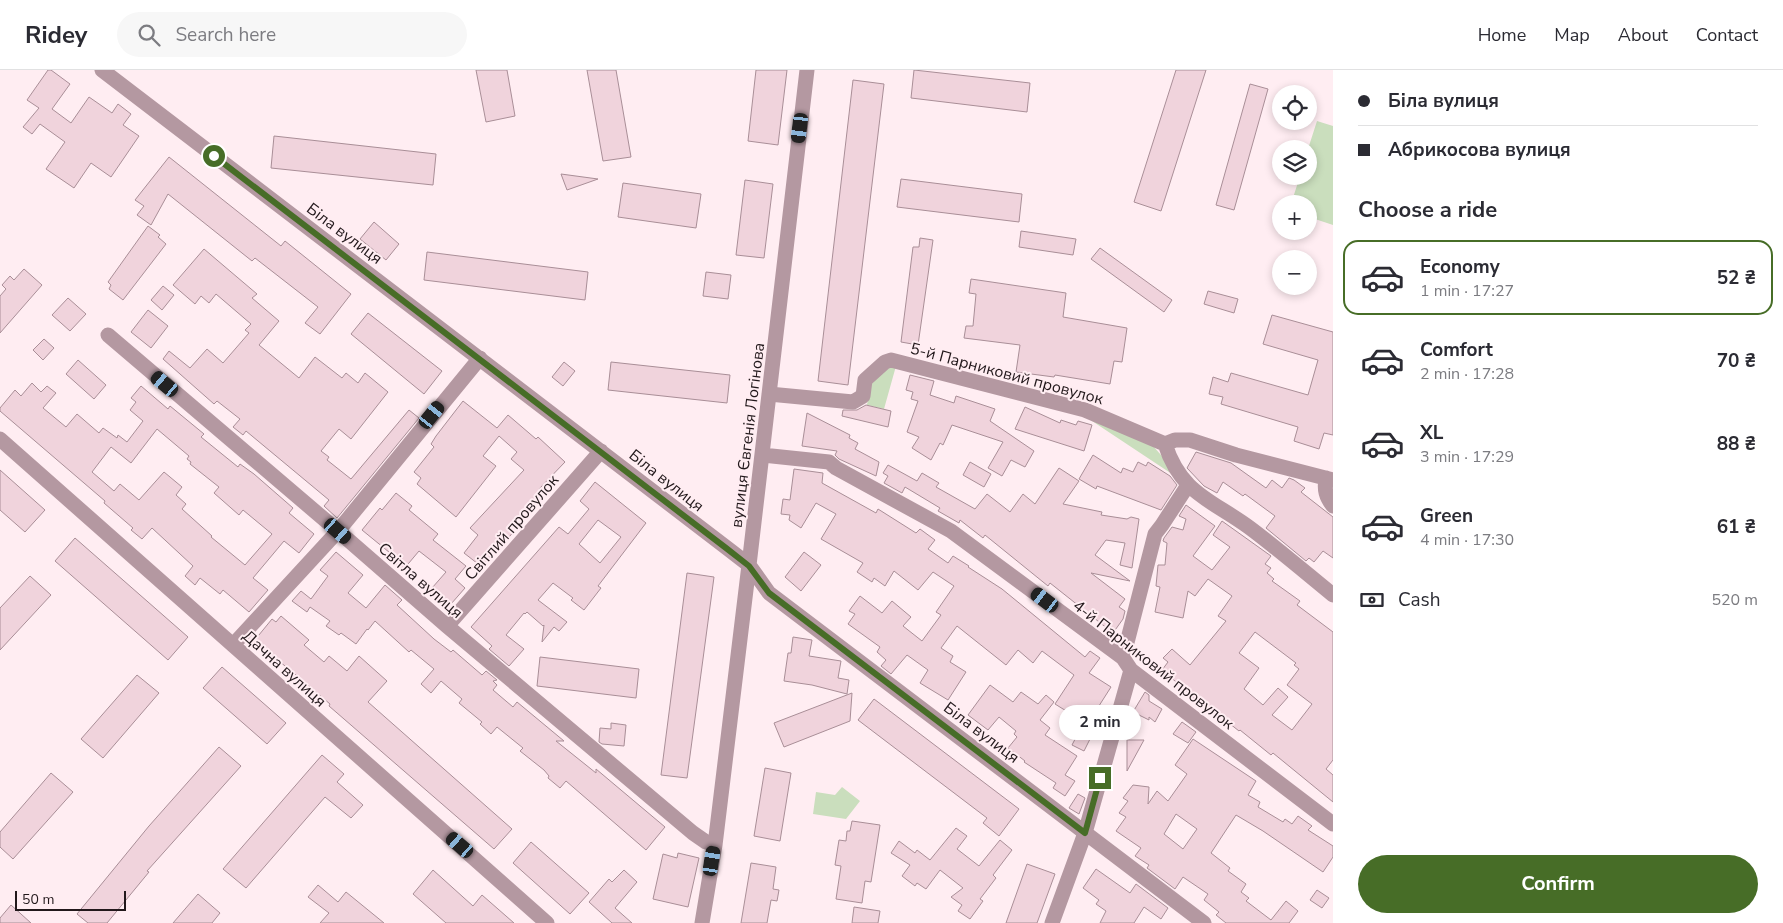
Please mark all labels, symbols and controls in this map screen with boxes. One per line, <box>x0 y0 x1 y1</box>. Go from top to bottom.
search box <box>117 12 467 57</box>
text: Ridey <box>25 19 87 51</box>
icon: search <box>135 21 163 49</box>
text: Search here <box>175 22 276 48</box>
text: Home <box>1478 23 1526 47</box>
text: Map <box>1554 23 1590 47</box>
text: About <box>1618 23 1668 47</box>
text: Contact <box>1696 23 1758 47</box>
map controls <box>1272 85 1317 295</box>
button: locate <box>1272 85 1317 130</box>
text: Біла вулиця <box>1388 88 1499 114</box>
car <box>790 112 809 144</box>
text: Абрикосова вулиця <box>1388 137 1571 163</box>
button: layers <box>1272 140 1317 185</box>
route start <box>203 145 225 167</box>
button: + <box>1272 195 1317 240</box>
text: Choose a ride <box>1358 195 1497 225</box>
street label: Біла вулиця <box>302 198 387 270</box>
button: − <box>1272 250 1317 295</box>
text: Economy <box>1420 254 1500 280</box>
icon: car <box>1360 255 1405 300</box>
text: 52 ₴ <box>1717 265 1756 291</box>
text: 1 min · 17:27 <box>1420 280 1514 302</box>
text: Comfort <box>1420 337 1493 363</box>
street label: 5-й Парниковий провулок <box>908 338 1106 410</box>
icon: car <box>1360 338 1405 383</box>
street label: вулиця Євгенія Логінова <box>726 341 770 529</box>
text: 70 ₴ <box>1717 348 1756 374</box>
text: 2 min · 17:28 <box>1420 363 1514 385</box>
car <box>148 369 181 399</box>
car <box>416 399 447 431</box>
text: XL <box>1420 420 1443 446</box>
icon: car <box>1360 421 1405 466</box>
text: 88 ₴ <box>1717 431 1756 457</box>
street label: Біла вулиця <box>624 444 709 517</box>
text: 3 min · 17:29 <box>1420 446 1514 468</box>
street label: Світлий провулок <box>460 470 564 585</box>
text: Green <box>1420 503 1473 529</box>
icon: car <box>1360 504 1405 549</box>
text: 61 ₴ <box>1717 514 1756 540</box>
car <box>321 515 354 547</box>
text: 4 min · 17:30 <box>1420 529 1514 551</box>
street label: Світла вулиця <box>373 538 467 624</box>
car <box>1028 585 1061 615</box>
icon: cash <box>1358 586 1386 614</box>
text: Cash <box>1398 587 1440 613</box>
text: 520 m <box>1711 589 1758 611</box>
street label: 4-й Парниковий провулок <box>1068 595 1239 735</box>
street label: Дачна вулиця <box>238 625 331 712</box>
street label: Біла вулиця <box>939 697 1024 769</box>
callout: 2 min <box>1059 706 1141 740</box>
text: 2 min <box>1079 711 1121 733</box>
route end <box>1089 767 1111 789</box>
car <box>443 829 476 861</box>
car <box>702 845 721 877</box>
button: Confirm <box>1358 855 1758 913</box>
scale bar <box>15 888 126 911</box>
text: 50 m <box>22 890 54 909</box>

